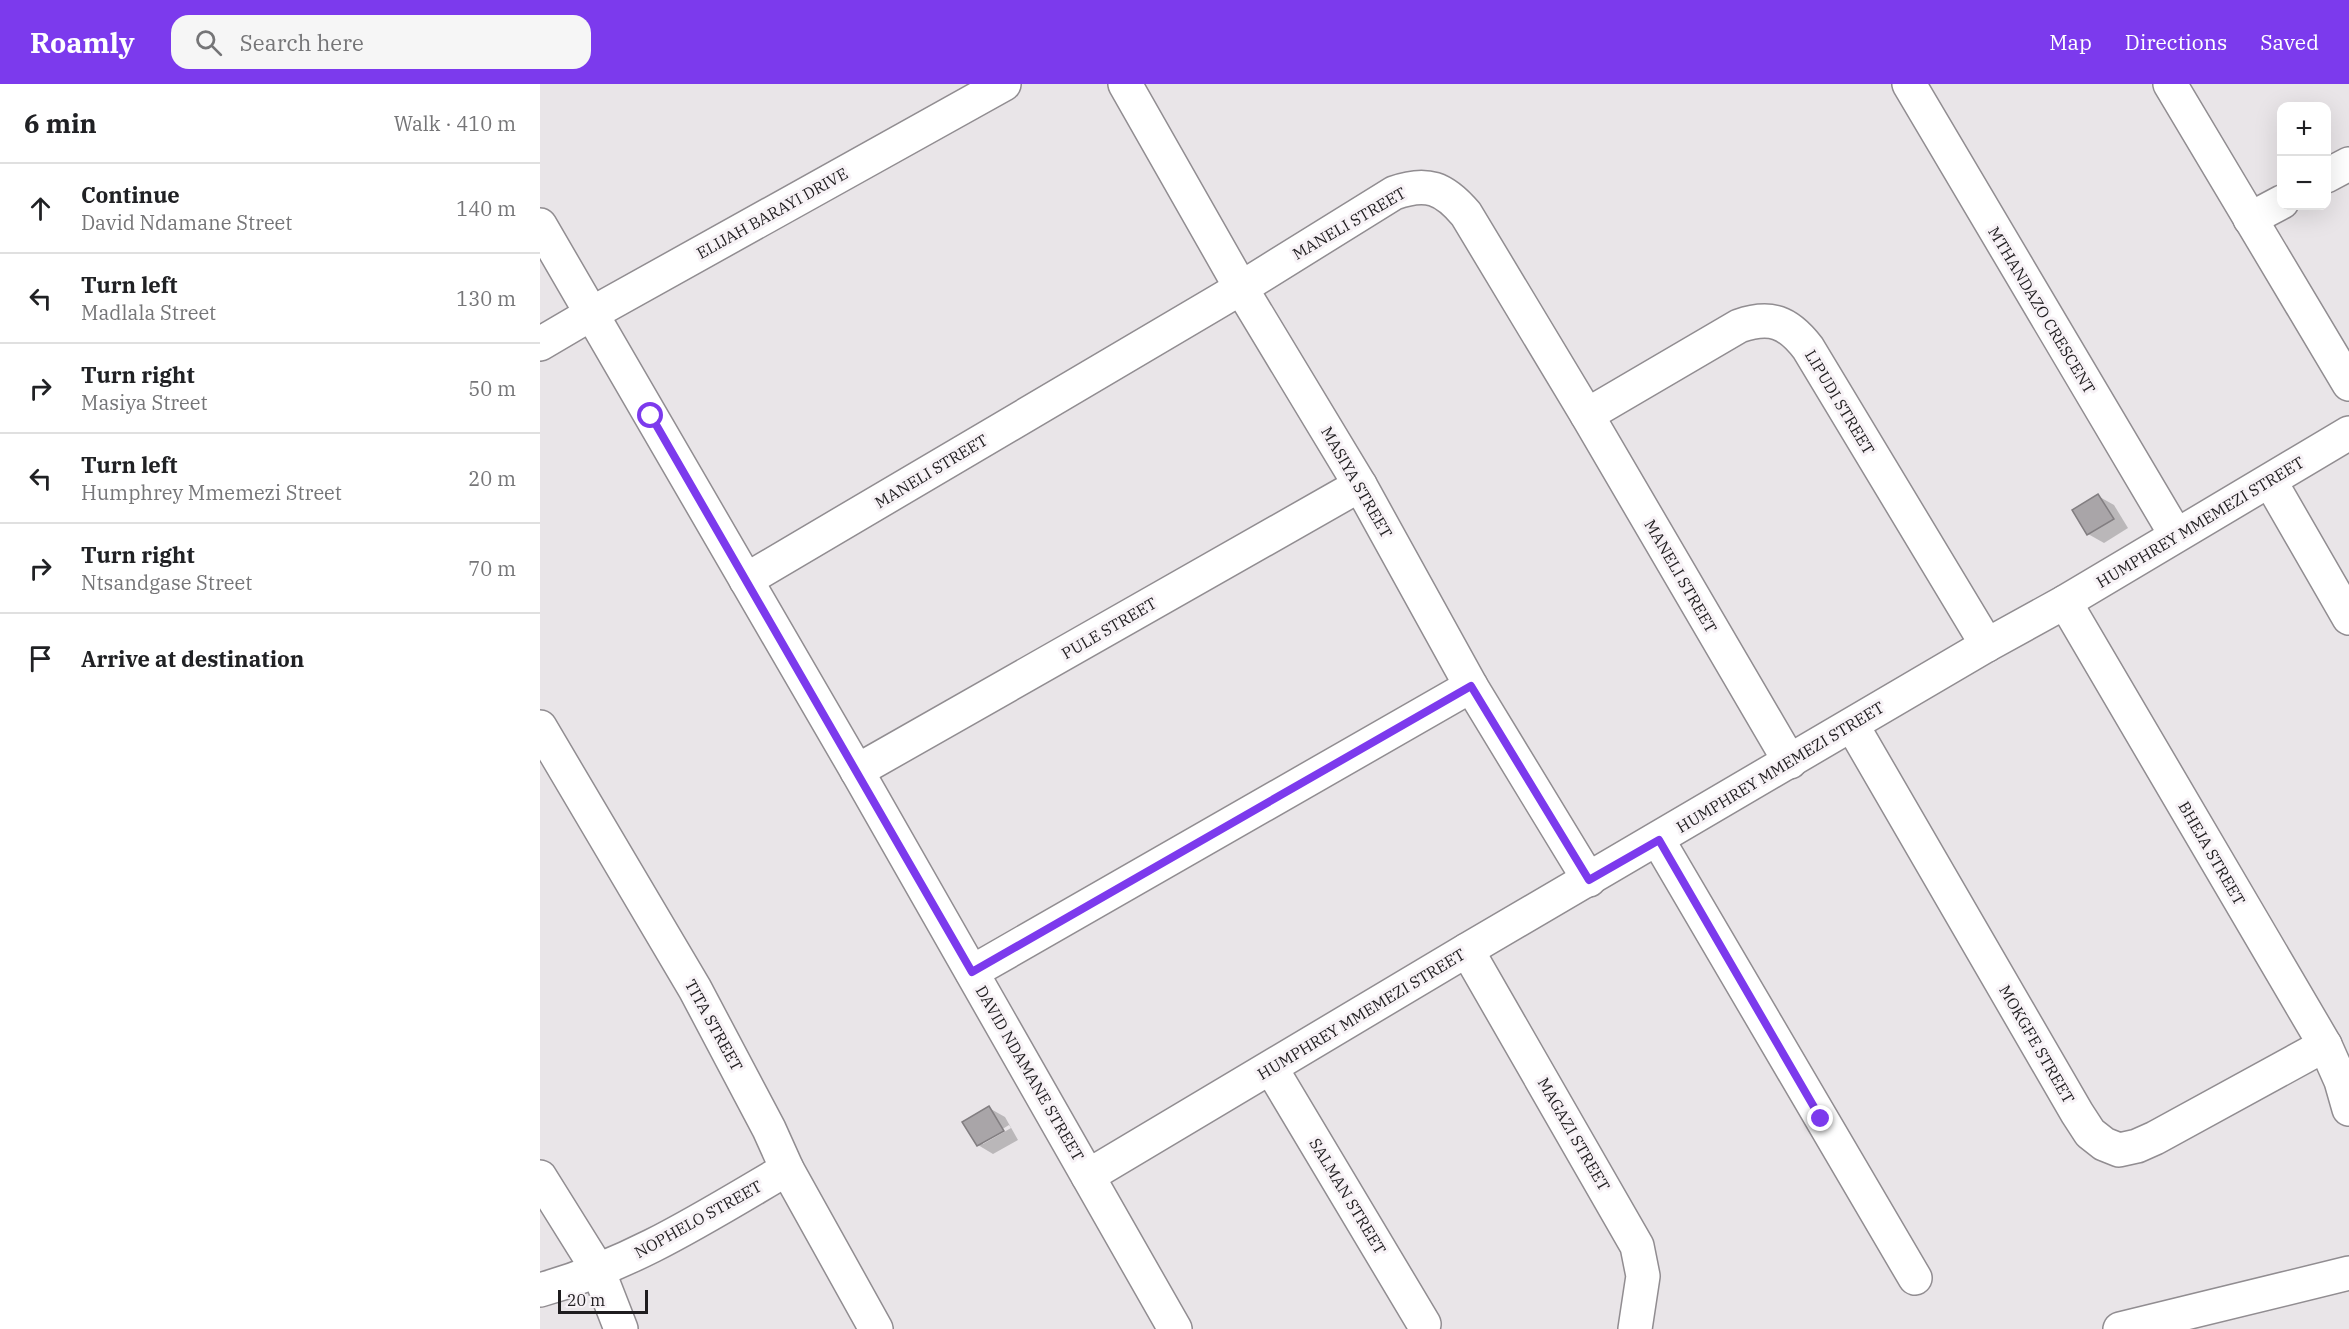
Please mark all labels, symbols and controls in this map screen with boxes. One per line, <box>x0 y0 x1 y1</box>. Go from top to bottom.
search box <box>171 15 591 69</box>
text: Roamly <box>30 24 135 61</box>
icon: search <box>192 26 225 59</box>
text: Search here <box>240 28 364 57</box>
text: Map <box>2049 28 2092 56</box>
text: Directions <box>2125 28 2227 56</box>
text: Saved <box>2260 28 2319 56</box>
map controls <box>2277 102 2331 210</box>
button: + <box>2277 102 2331 156</box>
text: 6 min <box>24 106 97 140</box>
text: Walk · 410 m <box>394 110 516 137</box>
button: − <box>2277 156 2331 210</box>
street label: ELIJAH BARAYI DRIVE <box>693 163 851 263</box>
text: Continue <box>81 180 180 209</box>
street label: MANELI STREET <box>1289 182 1409 264</box>
icon: ahead <box>24 192 57 225</box>
text: 140 m <box>456 195 516 222</box>
text: David Ndamane Street <box>81 209 292 236</box>
street label: MTHANDAZO CRESCENT <box>1984 223 2100 397</box>
text: Turn left <box>81 270 177 299</box>
icon: left <box>24 282 57 315</box>
text: 130 m <box>456 285 516 312</box>
text: Madlala Street <box>81 299 216 326</box>
street label: LIPUDI STREET <box>1801 346 1879 458</box>
text: Turn right <box>81 360 195 389</box>
icon: right <box>24 372 57 405</box>
text: 50 m <box>468 375 516 402</box>
text: Masiya Street <box>81 389 208 416</box>
route start <box>637 402 663 428</box>
street label: MASIYA STREET <box>1317 423 1397 541</box>
street label: MANELI STREET <box>871 430 991 512</box>
text: Turn left <box>81 450 177 479</box>
street label: HUMPHREY MMEMEZI STREET <box>2093 452 2307 592</box>
icon: left <box>24 462 57 495</box>
text: 20 m <box>468 465 516 492</box>
text: Humphrey Mmemezi Street <box>81 479 342 506</box>
street label: MANELI STREET <box>1640 516 1722 636</box>
text: Turn right <box>81 540 195 569</box>
icon: right <box>24 552 57 585</box>
text: 70 m <box>468 555 516 582</box>
text: Ntsandgase Street <box>81 569 252 596</box>
street label: PULE STREET <box>1058 593 1160 663</box>
icon: arrive <box>24 642 57 675</box>
text: Arrive at destination <box>81 644 304 673</box>
street label: HUMPHREY MMEMEZI STREET <box>1673 697 1887 837</box>
street label: BHEJA STREET <box>2174 798 2250 908</box>
street label: HUMPHREY MMEMEZI STREET <box>1254 944 1468 1084</box>
street label: TITA STREET <box>681 976 747 1074</box>
street label: MOKGFE STREET <box>1995 981 2079 1107</box>
street label: DAVID NDAMANE STREET <box>972 982 1088 1164</box>
street label: MAGAZI STREET <box>1533 1074 1615 1194</box>
route end <box>1807 1105 1833 1131</box>
street label: SALMAN STREET <box>1305 1134 1391 1258</box>
street label: NOPHELO STREET <box>631 1176 765 1262</box>
scale bar <box>558 1287 648 1314</box>
text: 20 m <box>567 1290 605 1310</box>

